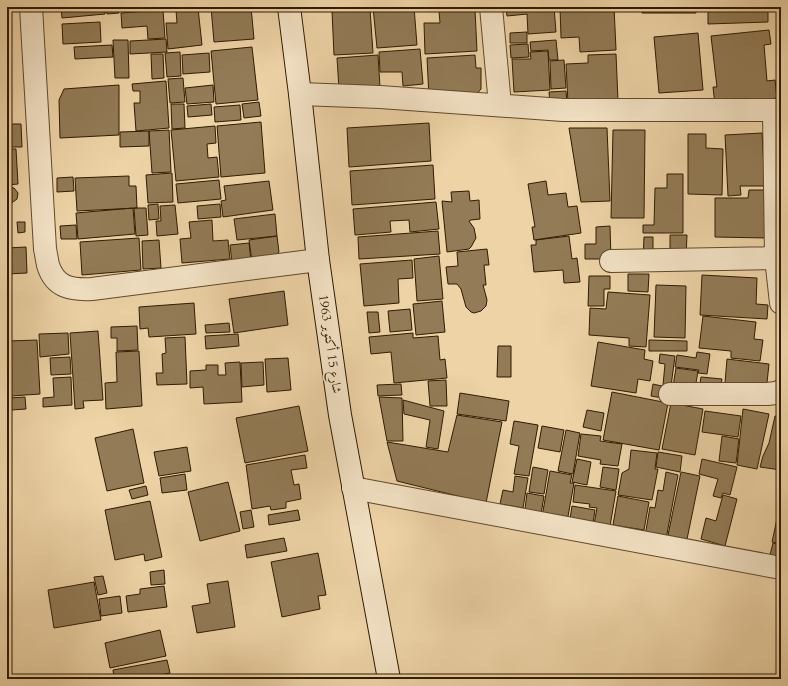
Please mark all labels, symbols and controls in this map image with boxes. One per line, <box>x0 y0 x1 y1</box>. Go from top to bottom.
street label: شارع 15 أكتوبر 1963 <box>312 293 346 395</box>

